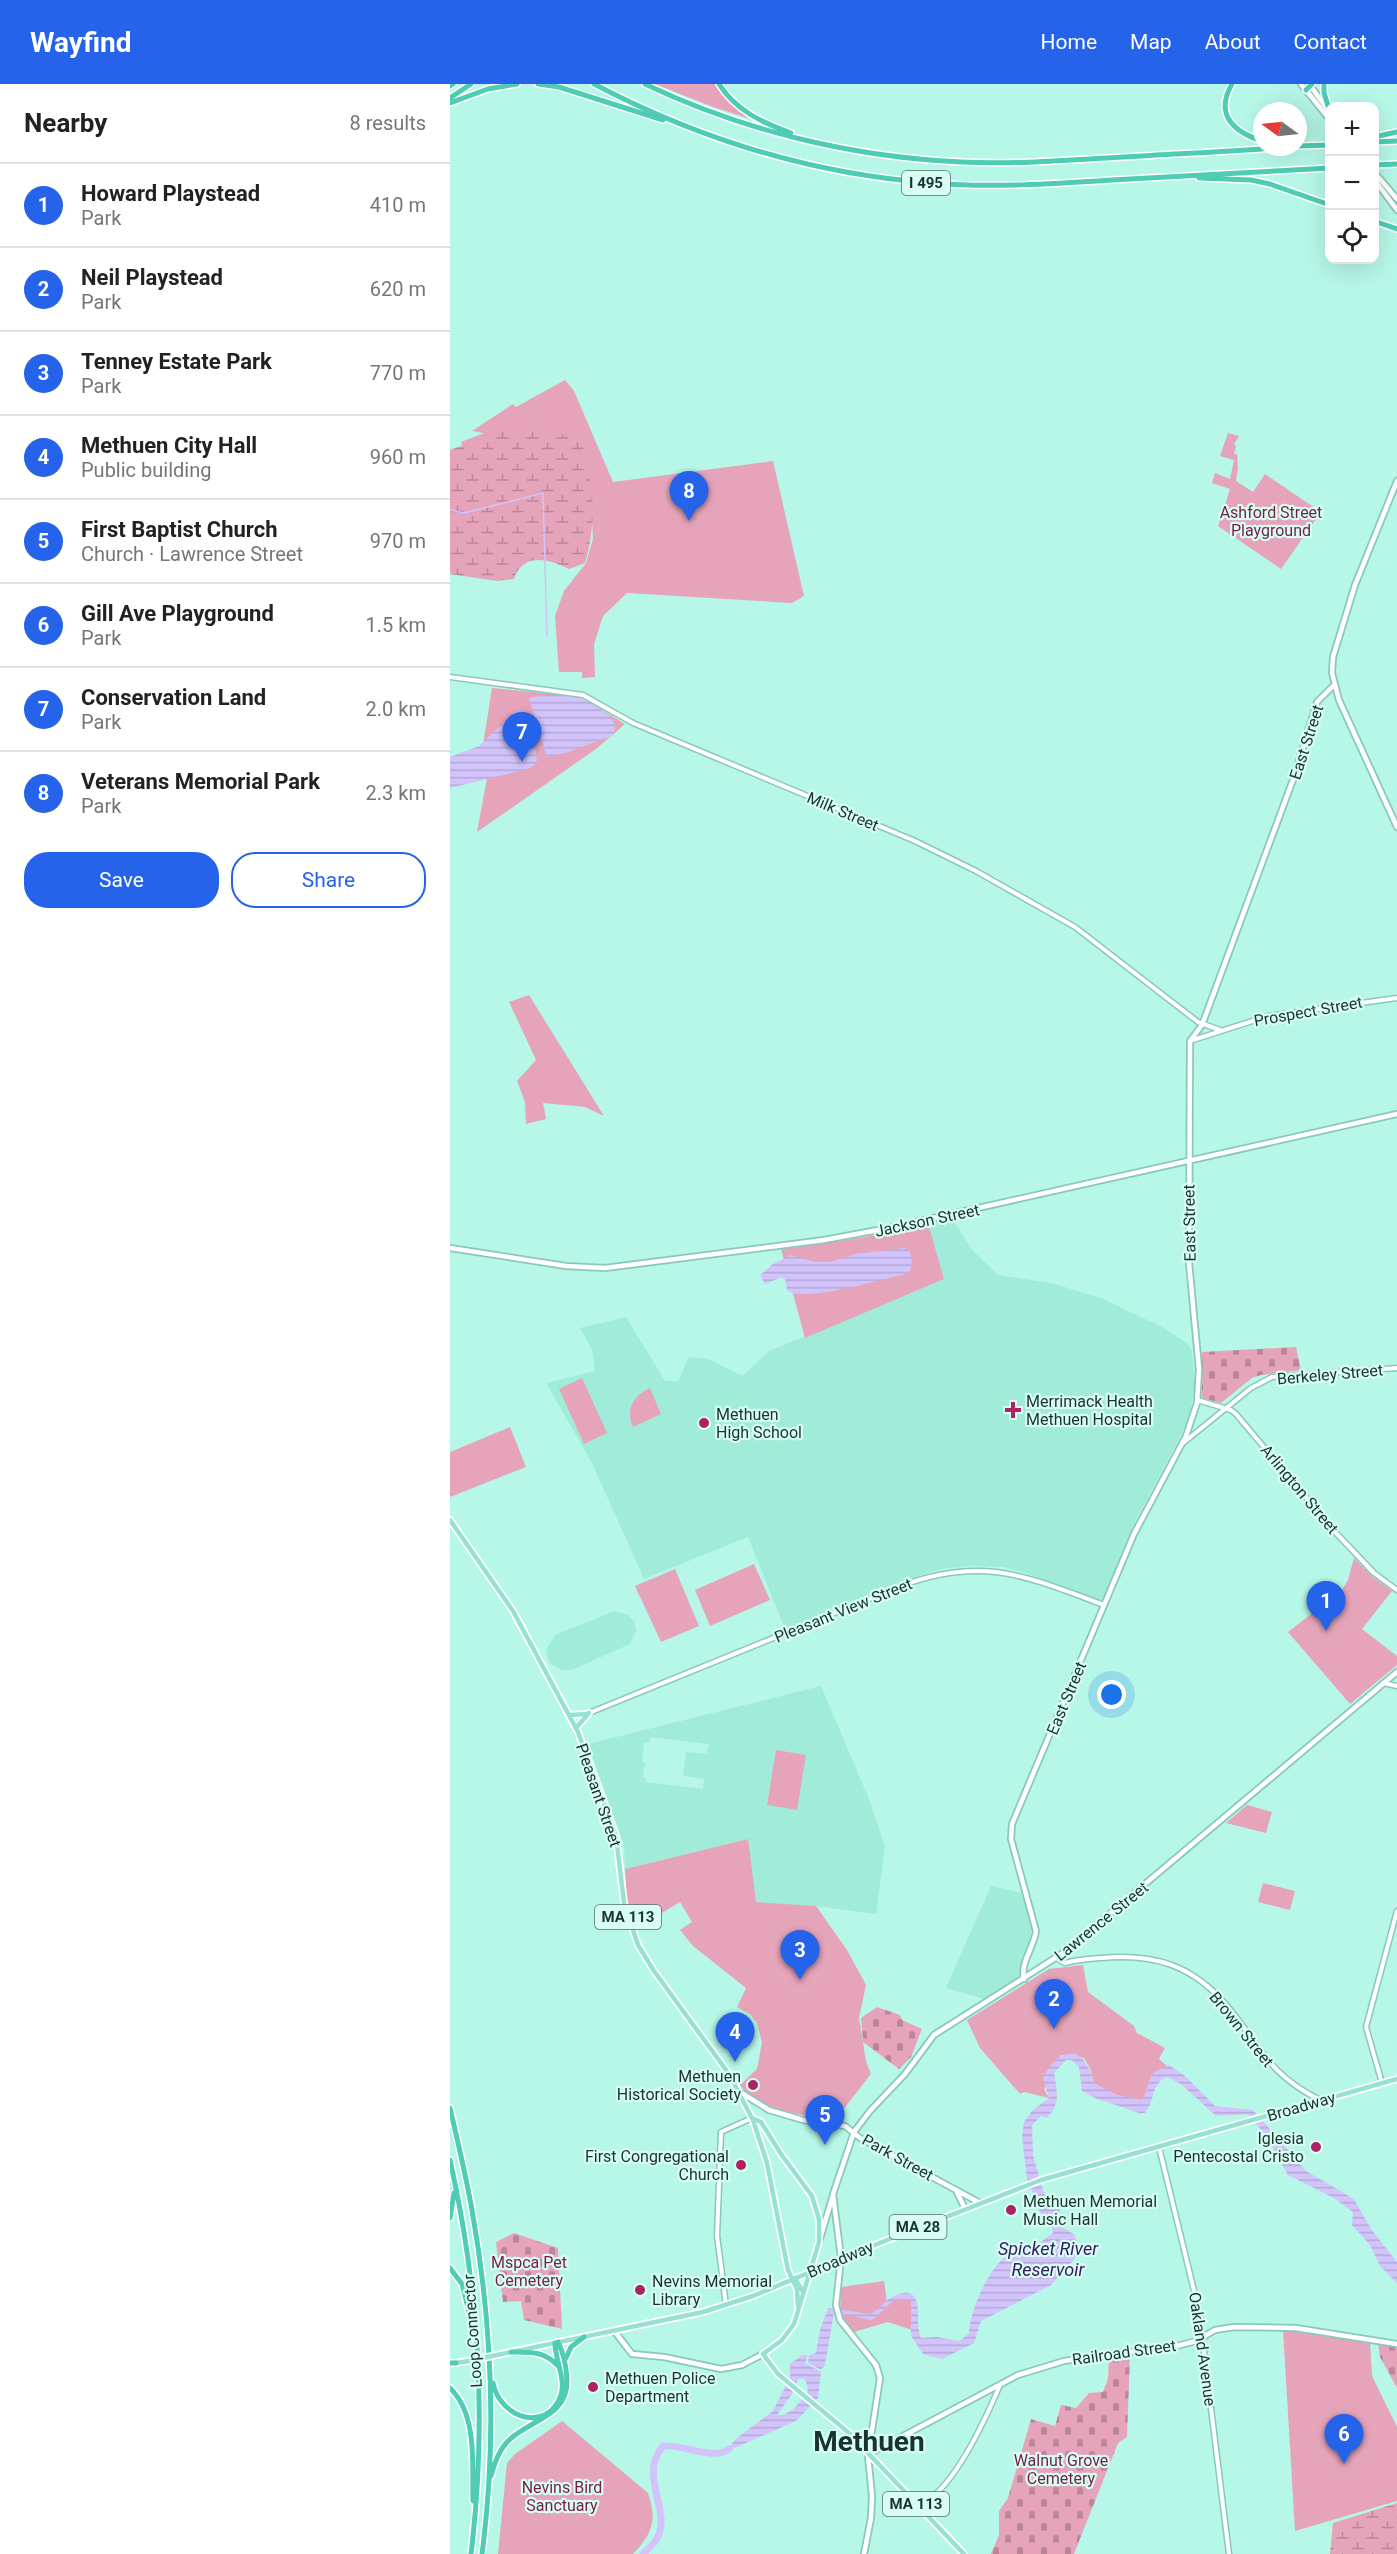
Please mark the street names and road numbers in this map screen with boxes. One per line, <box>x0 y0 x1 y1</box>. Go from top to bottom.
road number: I 495 <box>902 171 950 195</box>
street label: East Street <box>1285 702 1327 782</box>
street label: Milk Street <box>804 788 882 835</box>
street label: Prospect Street <box>1252 993 1364 1030</box>
street label: East Street <box>1179 1184 1200 1262</box>
street label: Jackson Street <box>873 1200 981 1241</box>
street label: Berkeley Street <box>1276 1360 1384 1389</box>
street label: Arlington Street <box>1257 1441 1342 1538</box>
street label: Pleasant View Street <box>772 1574 915 1647</box>
street label: East Street <box>1043 1659 1090 1738</box>
street label: Pleasant Street <box>572 1741 625 1849</box>
street label: Lawrence Street <box>1051 1878 1152 1965</box>
road number: MA 113 <box>595 1905 661 1929</box>
street label: Brown Street <box>1205 1988 1278 2071</box>
street label: Broadway <box>1265 2088 1338 2125</box>
street label: Park Street <box>859 2130 937 2185</box>
road number: MA 28 <box>890 2215 946 2239</box>
street label: Broadway <box>804 2237 877 2282</box>
street label: Loop Connector <box>459 2273 486 2388</box>
street label: Oakland Avenue <box>1185 2291 1220 2407</box>
street label: Railroad Street <box>1071 2336 1177 2369</box>
road number: MA 113 <box>883 2492 949 2516</box>

